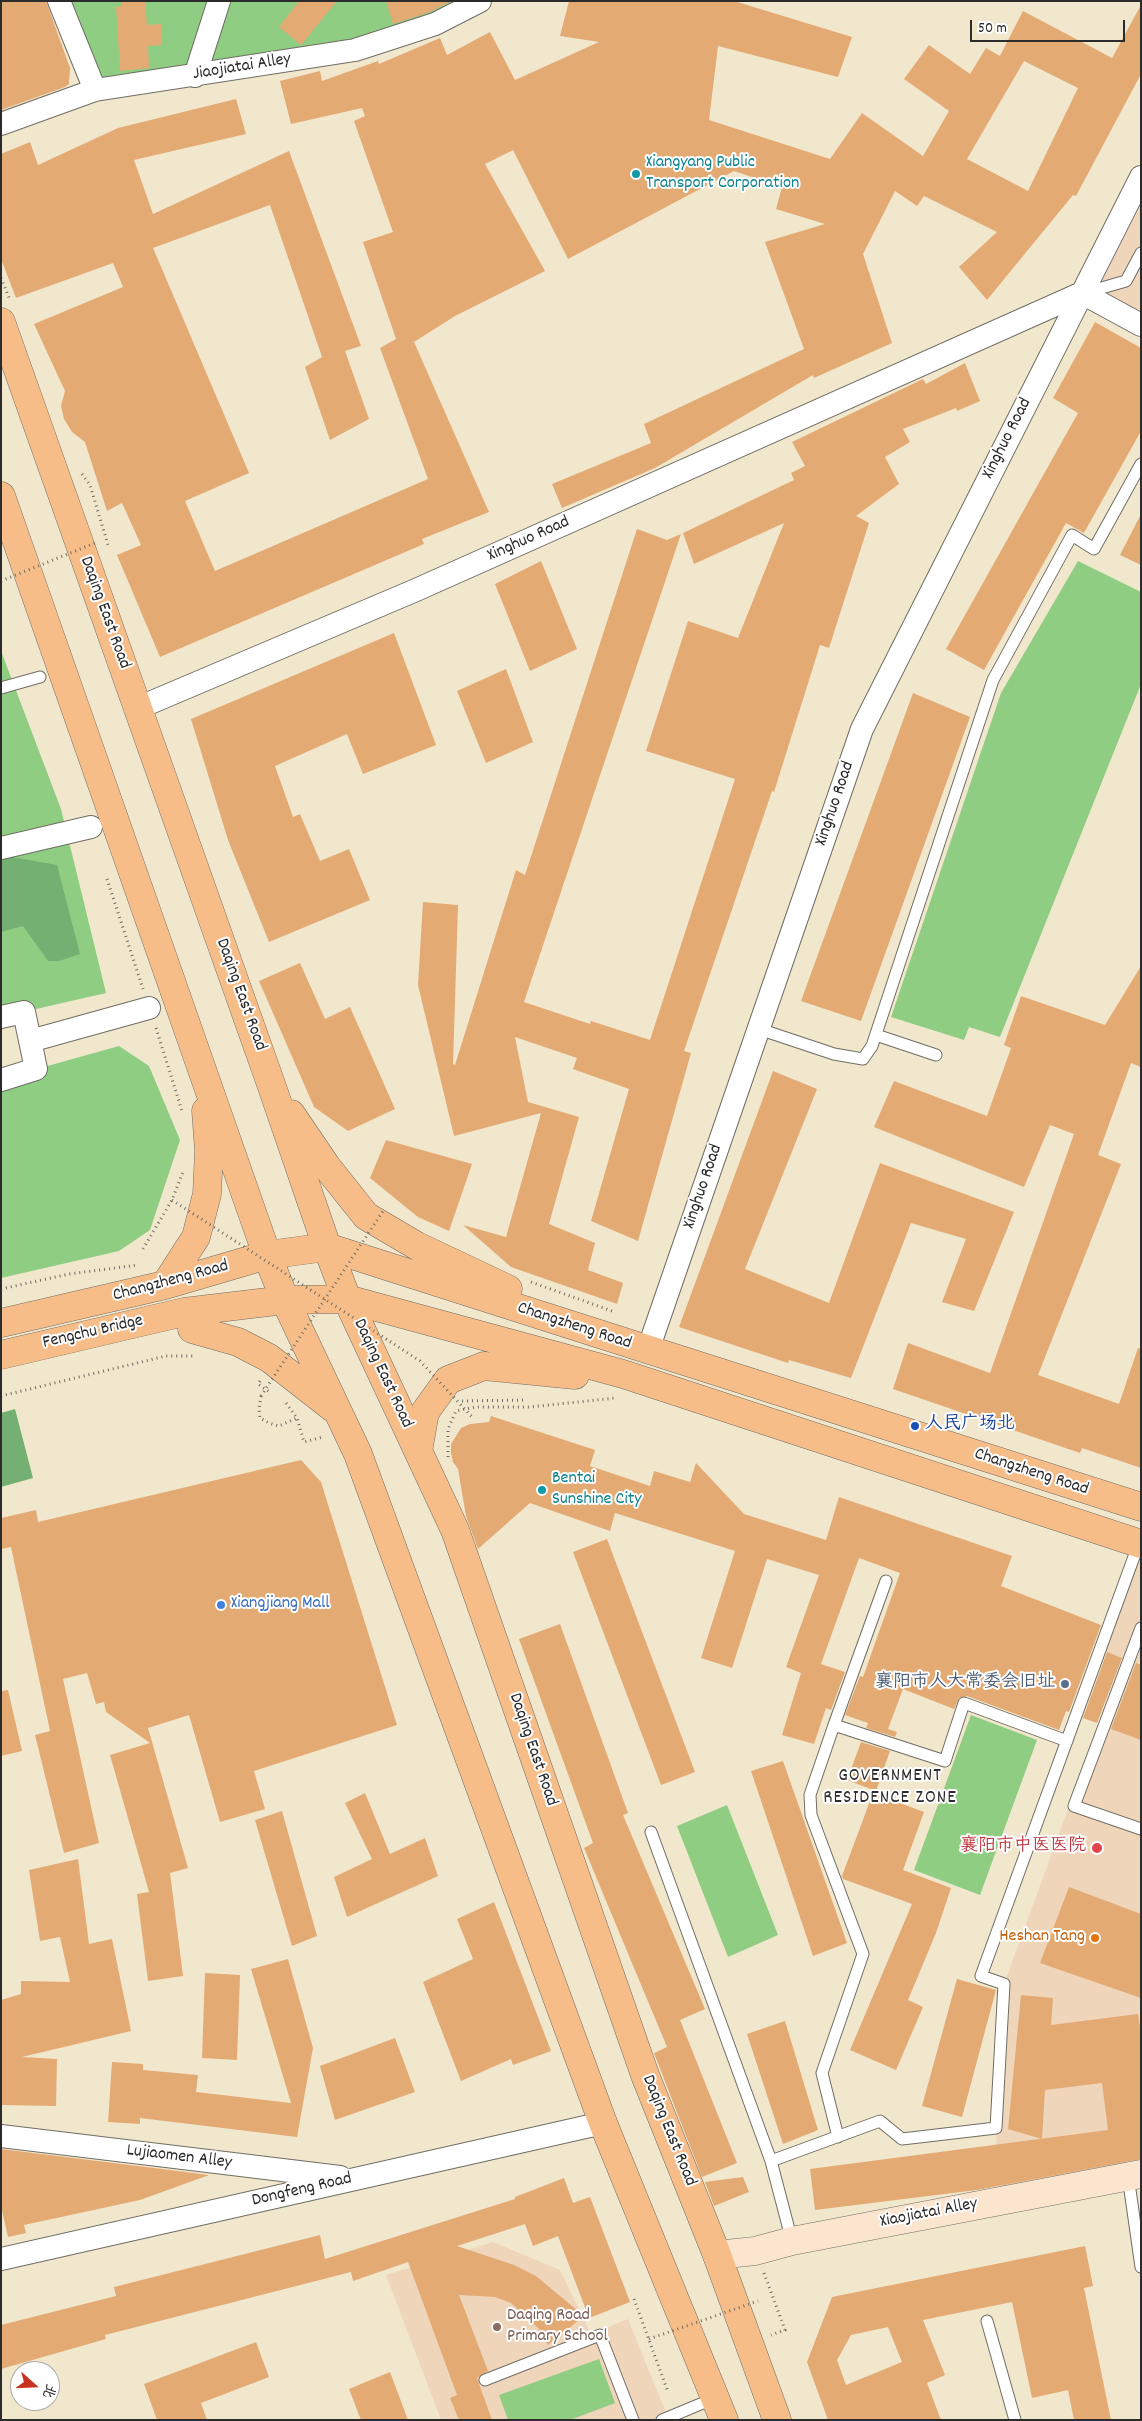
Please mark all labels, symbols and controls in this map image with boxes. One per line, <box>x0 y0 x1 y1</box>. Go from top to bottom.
scale bar <box>972 10 1127 42</box>
text: 50 m <box>978 18 1007 40</box>
street label: Jiaojiatai Alley <box>191 50 293 86</box>
place label: Xiangyang Public Transport Corporation <box>646 153 799 195</box>
marker: Xiangyang Public Transport Corporation <box>630 168 642 180</box>
street label: Xinghuo Road <box>978 395 1038 483</box>
street label: Xinghuo Road <box>485 512 573 568</box>
street label: Daqing East Road <box>74 554 134 672</box>
street label: Xinghuo Road <box>812 759 860 849</box>
street label: Daqing East Road <box>210 936 270 1054</box>
street label: Xinghuo Road <box>680 1142 728 1232</box>
street label: Changzheng Road <box>111 1256 231 1308</box>
street label: Changzheng Road <box>514 1298 634 1356</box>
street label: Fengchu Bridge <box>41 1311 145 1355</box>
street label: Daqing East Road <box>347 1316 417 1432</box>
place label: 人民广场北 <box>925 1415 1015 1437</box>
marker: 人民广场北 <box>909 1420 921 1432</box>
street label: Changzheng Road <box>971 1444 1091 1502</box>
place label: Bentai Sunshine City <box>552 1469 642 1512</box>
marker: Bentai Sunshine City <box>536 1484 548 1496</box>
place label: Xiangjiang Mall <box>231 1594 330 1616</box>
marker: Xiangjiang Mall <box>215 1599 227 1611</box>
place label: 襄阳市人大常委会旧址 <box>875 1673 1055 1695</box>
marker: 襄阳市人大常委会旧址 <box>1059 1678 1071 1690</box>
street label: Daqing East Road <box>503 1691 561 1809</box>
district label: GOVERNMENT RESIDENCE ZONE <box>821 1766 959 1810</box>
place label: 襄阳市中医医院 <box>960 1837 1086 1859</box>
marker: 襄阳市中医医院 <box>1090 1841 1104 1855</box>
place label: Heshan Tang <box>999 1927 1085 1949</box>
marker: Heshan Tang <box>1089 1932 1101 1944</box>
street label: Daqing East Road <box>636 2072 700 2190</box>
street label: Lujiaomen Alley <box>125 2141 233 2175</box>
street label: Dongfeng Road <box>250 2169 354 2213</box>
street label: Xiaojiatai Alley <box>879 2194 979 2234</box>
place label: Daqing Road Primary School <box>507 2306 608 2348</box>
marker: Daqing Road Primary School <box>491 2321 503 2333</box>
north arrow <box>10 2361 60 2411</box>
text: 北 <box>36 2381 60 2401</box>

